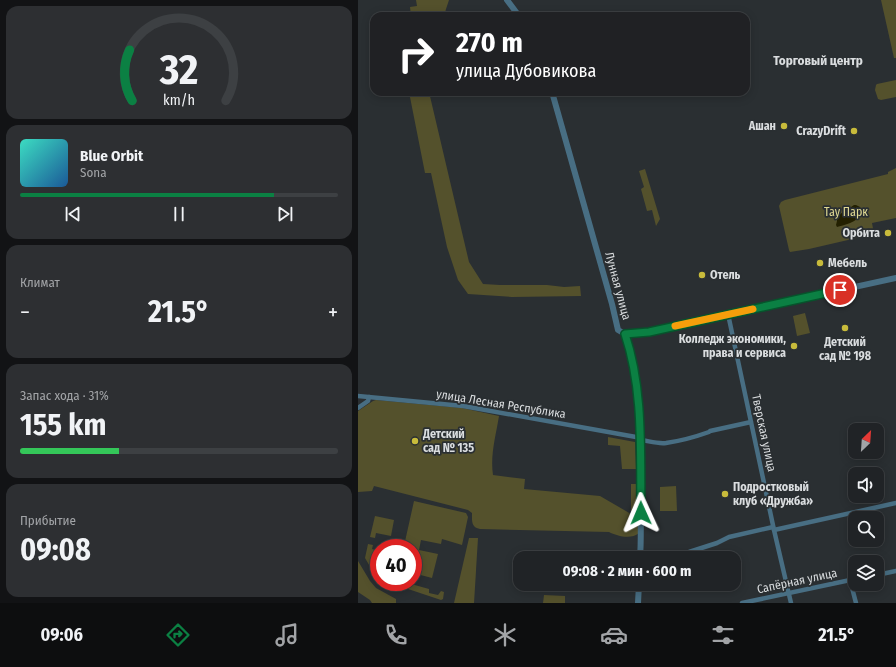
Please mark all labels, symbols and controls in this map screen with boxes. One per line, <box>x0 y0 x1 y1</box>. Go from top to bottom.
text: 270 m <box>456 26 523 59</box>
icon: right <box>390 28 442 80</box>
text: 32 <box>159 45 198 95</box>
district label: Торговый центр <box>773 53 863 68</box>
text: улица Дубовикова <box>456 60 596 82</box>
text: km/h <box>163 91 195 108</box>
place label: Ашан <box>748 119 776 133</box>
marker: Ашан <box>779 121 789 131</box>
place label: CrazyDrift <box>796 124 847 138</box>
marker: CrazyDrift <box>849 126 859 136</box>
text: Blue Orbit <box>80 147 143 165</box>
text: Sona <box>80 165 107 180</box>
icon: previous <box>62 203 84 225</box>
icon: pause <box>168 203 190 225</box>
icon: next <box>274 203 296 225</box>
park label: Тау Парк <box>824 205 868 219</box>
place label: Орбита <box>842 226 880 240</box>
marker: Орбита <box>883 228 893 238</box>
street label: Лунная улица <box>602 250 634 322</box>
place label: Мебель <box>828 256 867 270</box>
marker: Мебель <box>815 258 825 268</box>
place label: Отель <box>710 268 741 282</box>
marker: Отель <box>697 270 707 280</box>
pin <box>823 273 857 307</box>
text: Климат <box>20 275 60 290</box>
icon: arrive <box>829 279 851 301</box>
text: 21.5° <box>148 294 210 330</box>
text: − <box>20 299 30 326</box>
text: + <box>328 299 338 326</box>
marker: Детский сад № 198 <box>840 323 850 333</box>
place label: Колледж экономики, права и сервиса <box>679 332 786 360</box>
place label: Детский сад № 198 <box>819 335 872 363</box>
marker: Колледж экономики, права и сервиса <box>789 341 799 351</box>
street label: улица Лесная Республика <box>435 387 567 421</box>
text: Запас хода · 31% <box>20 388 109 403</box>
street label: Тверская улица <box>749 393 779 473</box>
text: 155 km <box>20 407 106 443</box>
north arrow <box>848 423 884 459</box>
map controls <box>848 423 884 591</box>
place label: Детский сад № 135 <box>422 427 474 455</box>
marker: Детский сад № 135 <box>410 436 420 446</box>
button: sound <box>848 467 884 503</box>
place label: Подростковый клуб «Дружба» <box>733 480 813 508</box>
marker: Подростковый клуб «Дружба» <box>720 489 730 499</box>
position arrow <box>620 492 662 534</box>
button: search <box>848 511 884 547</box>
text: Прибытие <box>20 513 76 528</box>
text: 09:08 <box>20 532 91 568</box>
speed limit sign: 40 <box>370 539 422 591</box>
button: layers <box>848 555 884 591</box>
text: 09:08 · 2 мин · 600 m <box>563 562 691 580</box>
street label: Сапёрная улица <box>756 566 838 596</box>
icon: directions <box>164 621 192 649</box>
icon: music <box>273 621 301 649</box>
icon: phone <box>382 621 410 649</box>
icon: climate <box>491 621 519 649</box>
icon: car <box>600 621 628 649</box>
icon: filters <box>709 621 737 649</box>
text: 09:06 <box>41 624 83 646</box>
text: 21.5° <box>818 624 855 646</box>

